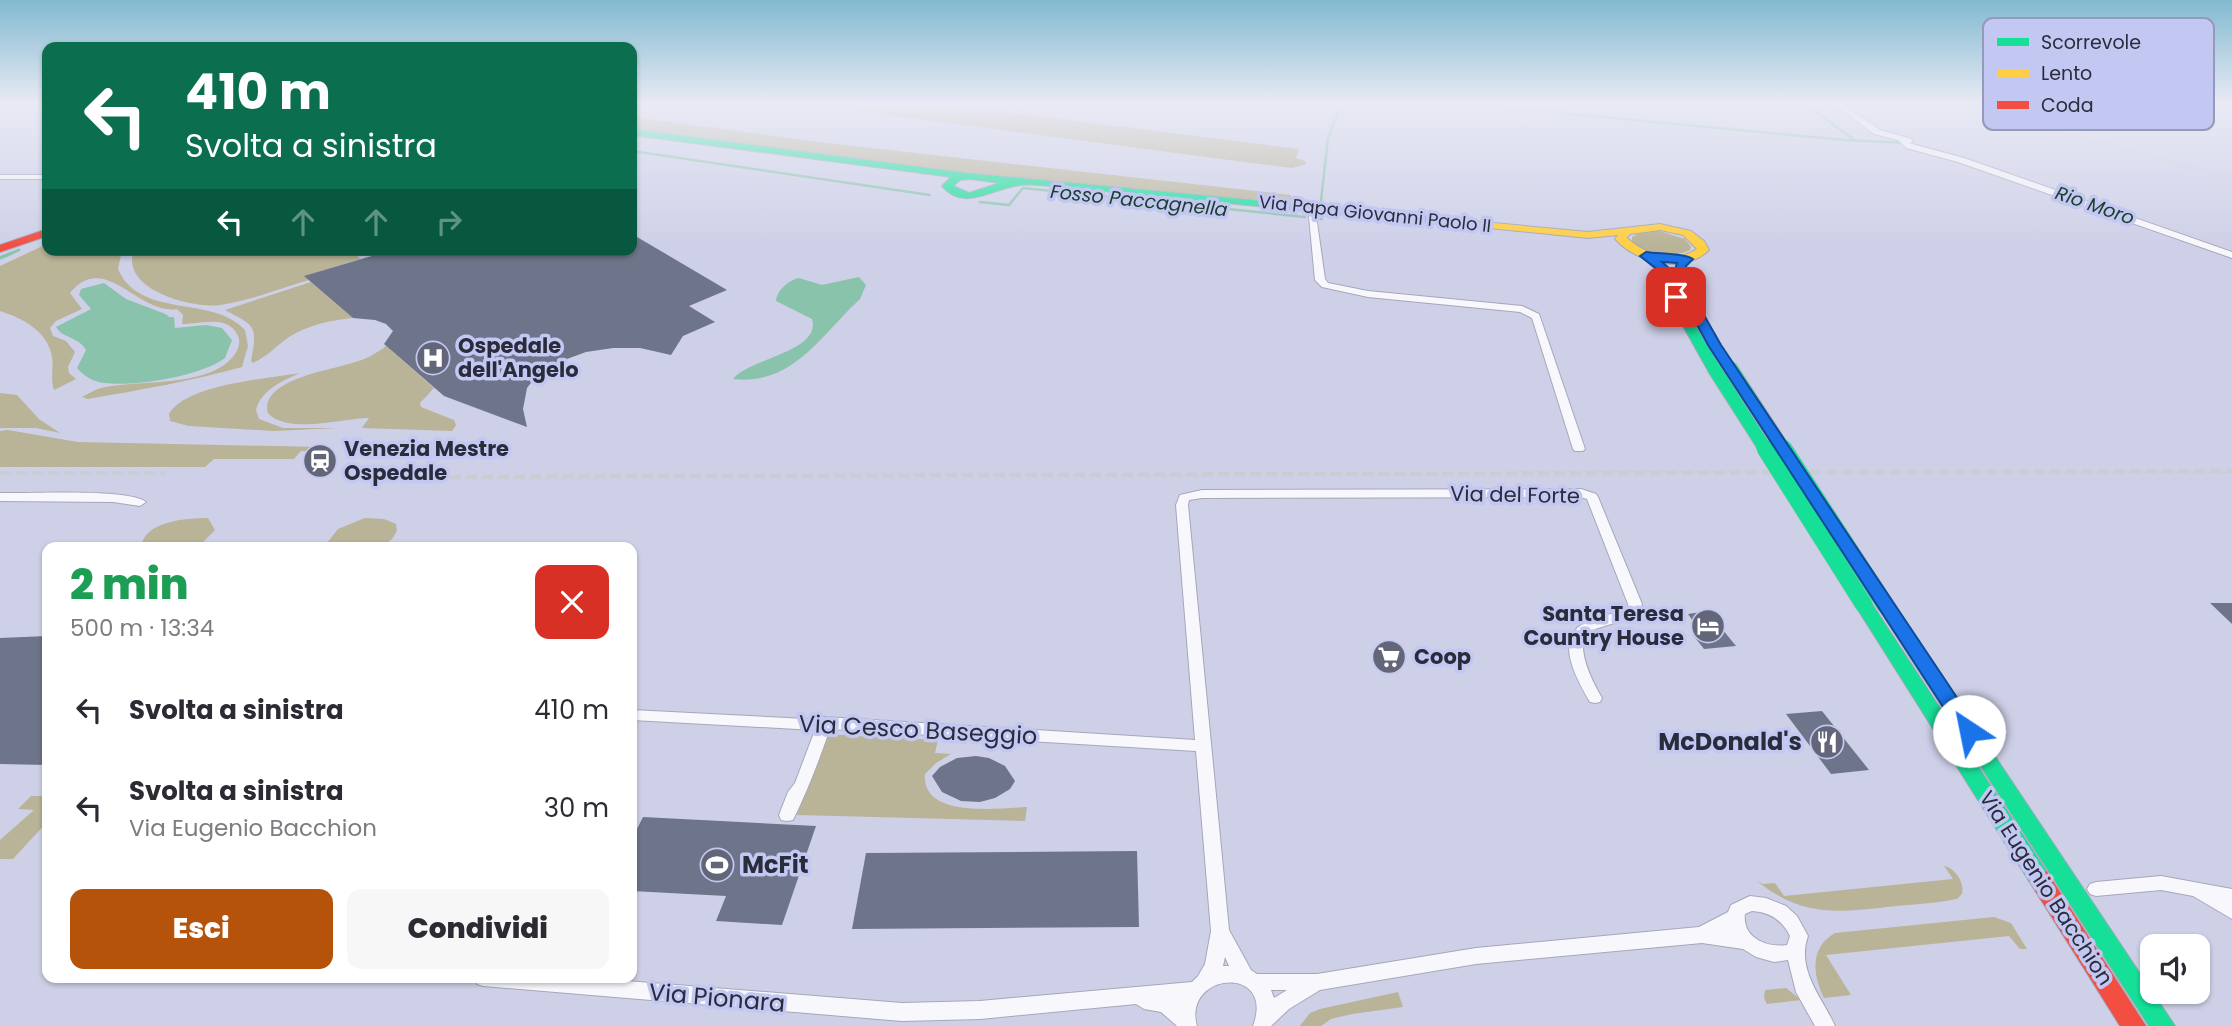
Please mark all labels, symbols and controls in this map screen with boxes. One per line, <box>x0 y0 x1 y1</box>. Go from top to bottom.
legend <box>1983 18 2214 130</box>
text: Scorrevole <box>2041 29 2141 56</box>
text: 410 m <box>185 58 331 126</box>
text: Lento <box>2041 60 2092 87</box>
icon: left <box>70 70 161 161</box>
text: Coda <box>2041 92 2094 119</box>
text: Svolta a sinistra <box>185 123 437 168</box>
water label: Fosso Paccagnella <box>1049 178 1229 223</box>
water label: Rio Moro <box>2052 179 2138 232</box>
street label: Via Papa Giovanni Paolo II <box>1258 189 1492 238</box>
icon: left <box>211 203 249 241</box>
icon: ahead <box>284 203 322 241</box>
icon: ahead <box>357 203 395 241</box>
icon: right <box>430 203 468 241</box>
pin <box>1646 267 1706 327</box>
icon: arrive <box>1657 278 1695 316</box>
place label: Ospedale dell'Angelo <box>458 331 579 384</box>
hospital icon: Ospedale dell'Angelo <box>414 339 452 377</box>
place label: Venezia Mestre Ospedale <box>344 434 509 487</box>
station icon: Venezia Mestre Ospedale <box>301 442 339 480</box>
street label: Via del Forte <box>1450 479 1580 510</box>
text: 2 min <box>70 555 188 614</box>
button: close <box>535 565 609 639</box>
place label: Santa Teresa Country House <box>1524 599 1684 652</box>
hotel icon: Santa Teresa Country House <box>1689 607 1727 645</box>
text: 500 m · 13:34 <box>70 612 214 644</box>
supermarket icon: Coop <box>1370 638 1408 676</box>
place label: Coop <box>1414 642 1471 671</box>
icon: left <box>70 691 108 729</box>
text: Svolta a sinistra <box>129 692 344 728</box>
text: 410 m <box>534 692 609 728</box>
position arrow <box>1932 694 2006 768</box>
street label: Via Cesco Baseggio <box>798 707 1038 752</box>
restaurant icon: McDonald's <box>1808 723 1846 761</box>
place label: McDonald's <box>1658 725 1802 758</box>
text: Svolta a sinistra <box>129 773 344 809</box>
street label: Via Eugenio Bacchion <box>1973 785 2120 991</box>
icon: left <box>70 789 108 827</box>
text: 30 m <box>544 790 609 826</box>
text: Via Eugenio Bacchion <box>129 812 377 844</box>
sports icon: McFit <box>698 846 736 884</box>
place label: McFit <box>742 848 809 881</box>
button: Esci <box>70 889 333 969</box>
button: Condividi <box>347 889 609 969</box>
map controls <box>2140 934 2210 1004</box>
button: sound <box>2140 934 2210 1004</box>
street label: Via Pionara <box>648 975 787 1020</box>

